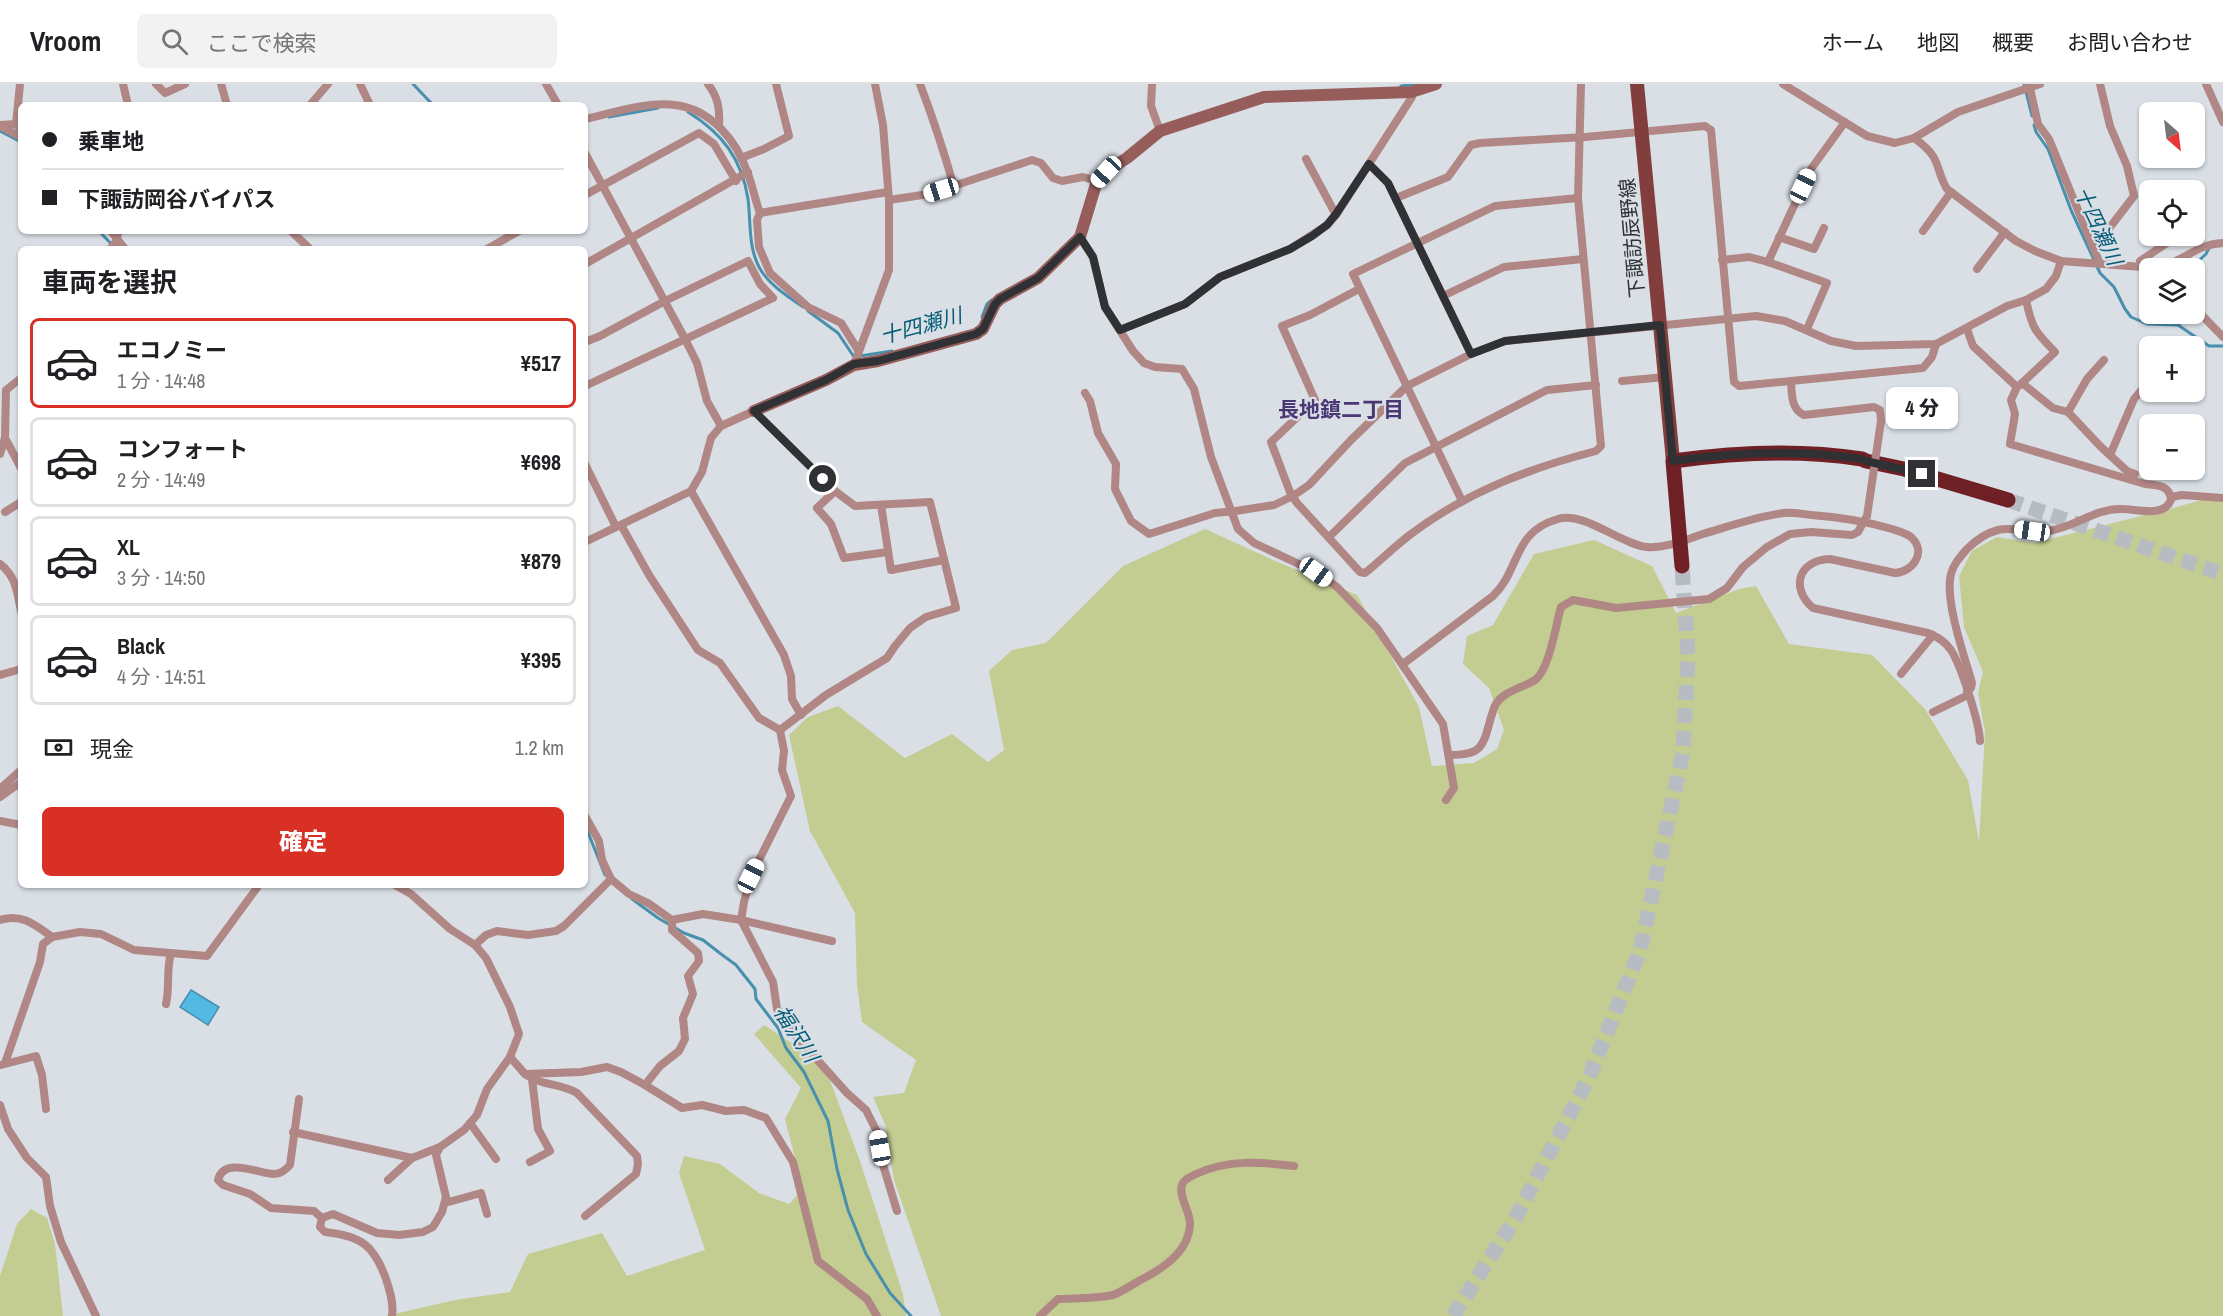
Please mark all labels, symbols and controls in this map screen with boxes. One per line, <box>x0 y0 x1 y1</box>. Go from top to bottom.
search box <box>137 14 557 68</box>
text: Vroom <box>30 22 101 60</box>
icon: search <box>158 25 191 58</box>
text: ここで検索 <box>206 28 316 58</box>
text: ホーム <box>1822 28 1884 57</box>
text: 地図 <box>1917 28 1959 57</box>
text: 概要 <box>1992 28 2034 57</box>
text: お問い合わせ <box>2067 28 2193 57</box>
north arrow <box>2139 102 2205 168</box>
map controls <box>2139 102 2205 480</box>
text: 乗車地 <box>78 126 144 156</box>
car <box>1087 153 1125 191</box>
car <box>1787 166 1819 206</box>
car <box>921 176 961 204</box>
street label: 下諏訪辰野線 <box>1613 177 1650 299</box>
button: locate <box>2139 180 2205 246</box>
water label: 十四瀬川 <box>2068 182 2130 272</box>
text: 下諏訪岡谷バイパス <box>78 184 276 214</box>
button: layers <box>2139 258 2205 324</box>
text: 車両を選択 <box>42 264 177 300</box>
water label: 十四瀬川 <box>877 300 967 350</box>
text: エコノミー <box>117 335 227 365</box>
icon: car <box>45 336 99 390</box>
button: + <box>2139 336 2205 402</box>
text: ¥517 <box>521 348 561 378</box>
text: 1 分 · 14:48 <box>117 367 205 394</box>
callout: 4 分 <box>1886 387 1958 429</box>
text: 4 分 <box>1905 394 1939 421</box>
district label: 長地鎮二丁目 <box>1278 395 1404 424</box>
button: − <box>2139 414 2205 480</box>
text: コンフォート <box>117 434 248 464</box>
icon: car <box>45 435 99 489</box>
text: ¥698 <box>521 447 561 477</box>
route end <box>1908 460 1935 487</box>
route start <box>809 465 836 492</box>
text: 2 分 · 14:49 <box>117 466 205 493</box>
car <box>2013 520 2051 542</box>
text: XL <box>117 532 140 562</box>
icon: car <box>45 534 99 588</box>
text: ¥879 <box>521 546 561 576</box>
car <box>1296 554 1336 590</box>
text: 3 分 · 14:50 <box>117 564 205 591</box>
text: Black <box>117 631 165 661</box>
icon: car <box>45 633 99 687</box>
text: ¥395 <box>521 645 561 675</box>
text: 4 分 · 14:51 <box>117 663 205 690</box>
icon: cash <box>42 731 75 764</box>
text: 現金 <box>90 734 134 764</box>
text: 1.2 km <box>515 734 564 761</box>
button: 確定 <box>42 807 564 876</box>
car <box>735 856 767 896</box>
water label: 福沢川 <box>767 999 827 1070</box>
car <box>868 1129 892 1167</box>

